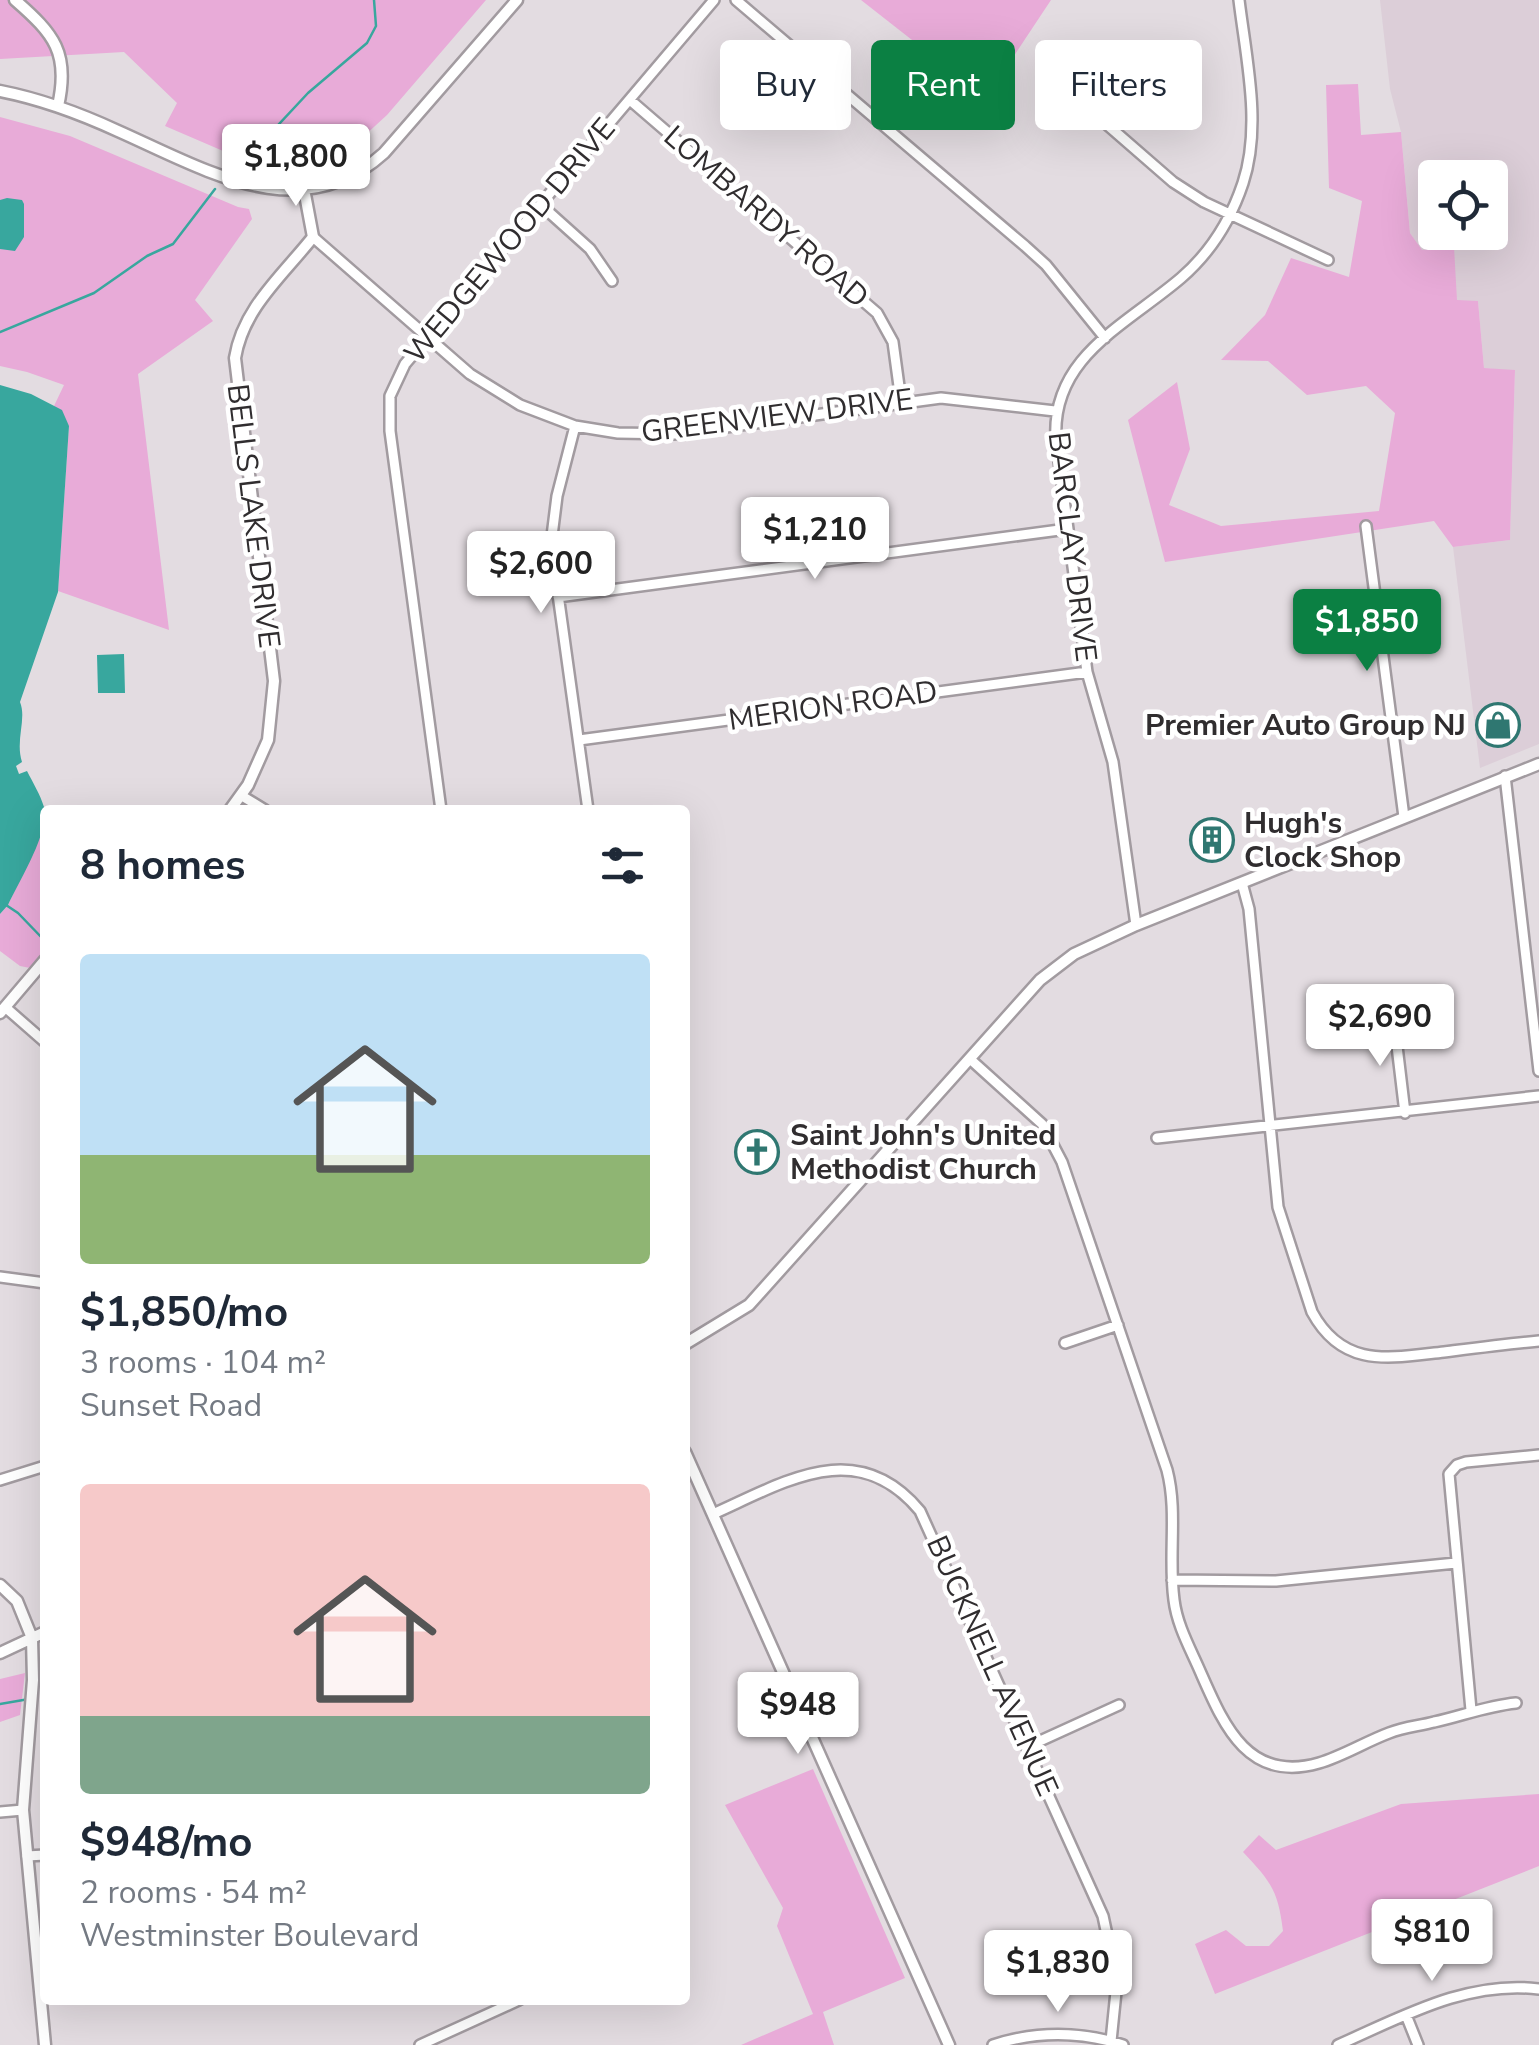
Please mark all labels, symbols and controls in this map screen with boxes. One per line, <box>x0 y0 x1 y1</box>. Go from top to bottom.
chip: Buy <box>720 40 851 130</box>
chip: Rent <box>871 40 1015 130</box>
chip: Filters <box>1035 40 1202 130</box>
street label: WEDGEWOOD DRIVE <box>395 110 625 372</box>
street label: LOMBARDY ROAD <box>655 117 877 317</box>
pin: $1,800 <box>215 124 377 209</box>
text: $1,800 <box>244 135 348 178</box>
map controls <box>1418 160 1508 250</box>
button: locate <box>1418 160 1508 250</box>
street label: GREENVIEW DRIVE <box>639 379 915 453</box>
street label: BELLS LAKE DRIVE <box>216 382 290 650</box>
street label: BARCLAY DRIVE <box>1038 430 1106 664</box>
pin: $1,210 <box>734 497 896 582</box>
text: $1,210 <box>763 508 867 551</box>
pin: $2,600 <box>460 531 622 616</box>
text: $2,600 <box>489 542 593 585</box>
pin: $1,850 <box>1286 589 1448 674</box>
text: $1,850 <box>1315 600 1419 643</box>
street label: MERION ROAD <box>726 671 940 741</box>
shop icon: Premier Auto Group NJ <box>1475 702 1521 748</box>
place label: Premier Auto Group NJ <box>1145 705 1466 746</box>
place label: Hugh's Clock Shop <box>1244 803 1401 878</box>
building icon: Hugh's Clock Shop <box>1189 817 1235 863</box>
text: 8 homes <box>80 837 245 894</box>
icon: filters <box>595 838 650 893</box>
pin: $2,690 <box>1299 984 1461 1069</box>
text: $2,690 <box>1328 995 1432 1038</box>
icon: home <box>275 1019 455 1199</box>
place label: Saint John's United Methodist Church <box>790 1115 1056 1190</box>
church icon: Saint John's United Methodist Church <box>734 1129 780 1175</box>
text: $1,850/mo <box>80 1284 288 1341</box>
text: 3 rooms · 104 m² <box>80 1341 326 1384</box>
text: Sunset Road <box>80 1384 262 1427</box>
street label: BUCKNELL AVENUE <box>916 1529 1068 1803</box>
icon: home <box>275 1549 455 1729</box>
pin: $948 <box>739 1672 857 1757</box>
text: $948 <box>760 1683 836 1726</box>
text: $948/mo <box>80 1814 252 1871</box>
text: 2 rooms · 54 m² <box>80 1871 307 1914</box>
pin: $810 <box>1373 1899 1491 1984</box>
text: $810 <box>1394 1910 1470 1953</box>
text: Westminster Boulevard <box>80 1914 419 1957</box>
pin: $1,830 <box>977 1930 1139 2015</box>
text: $1,830 <box>1006 1941 1110 1984</box>

